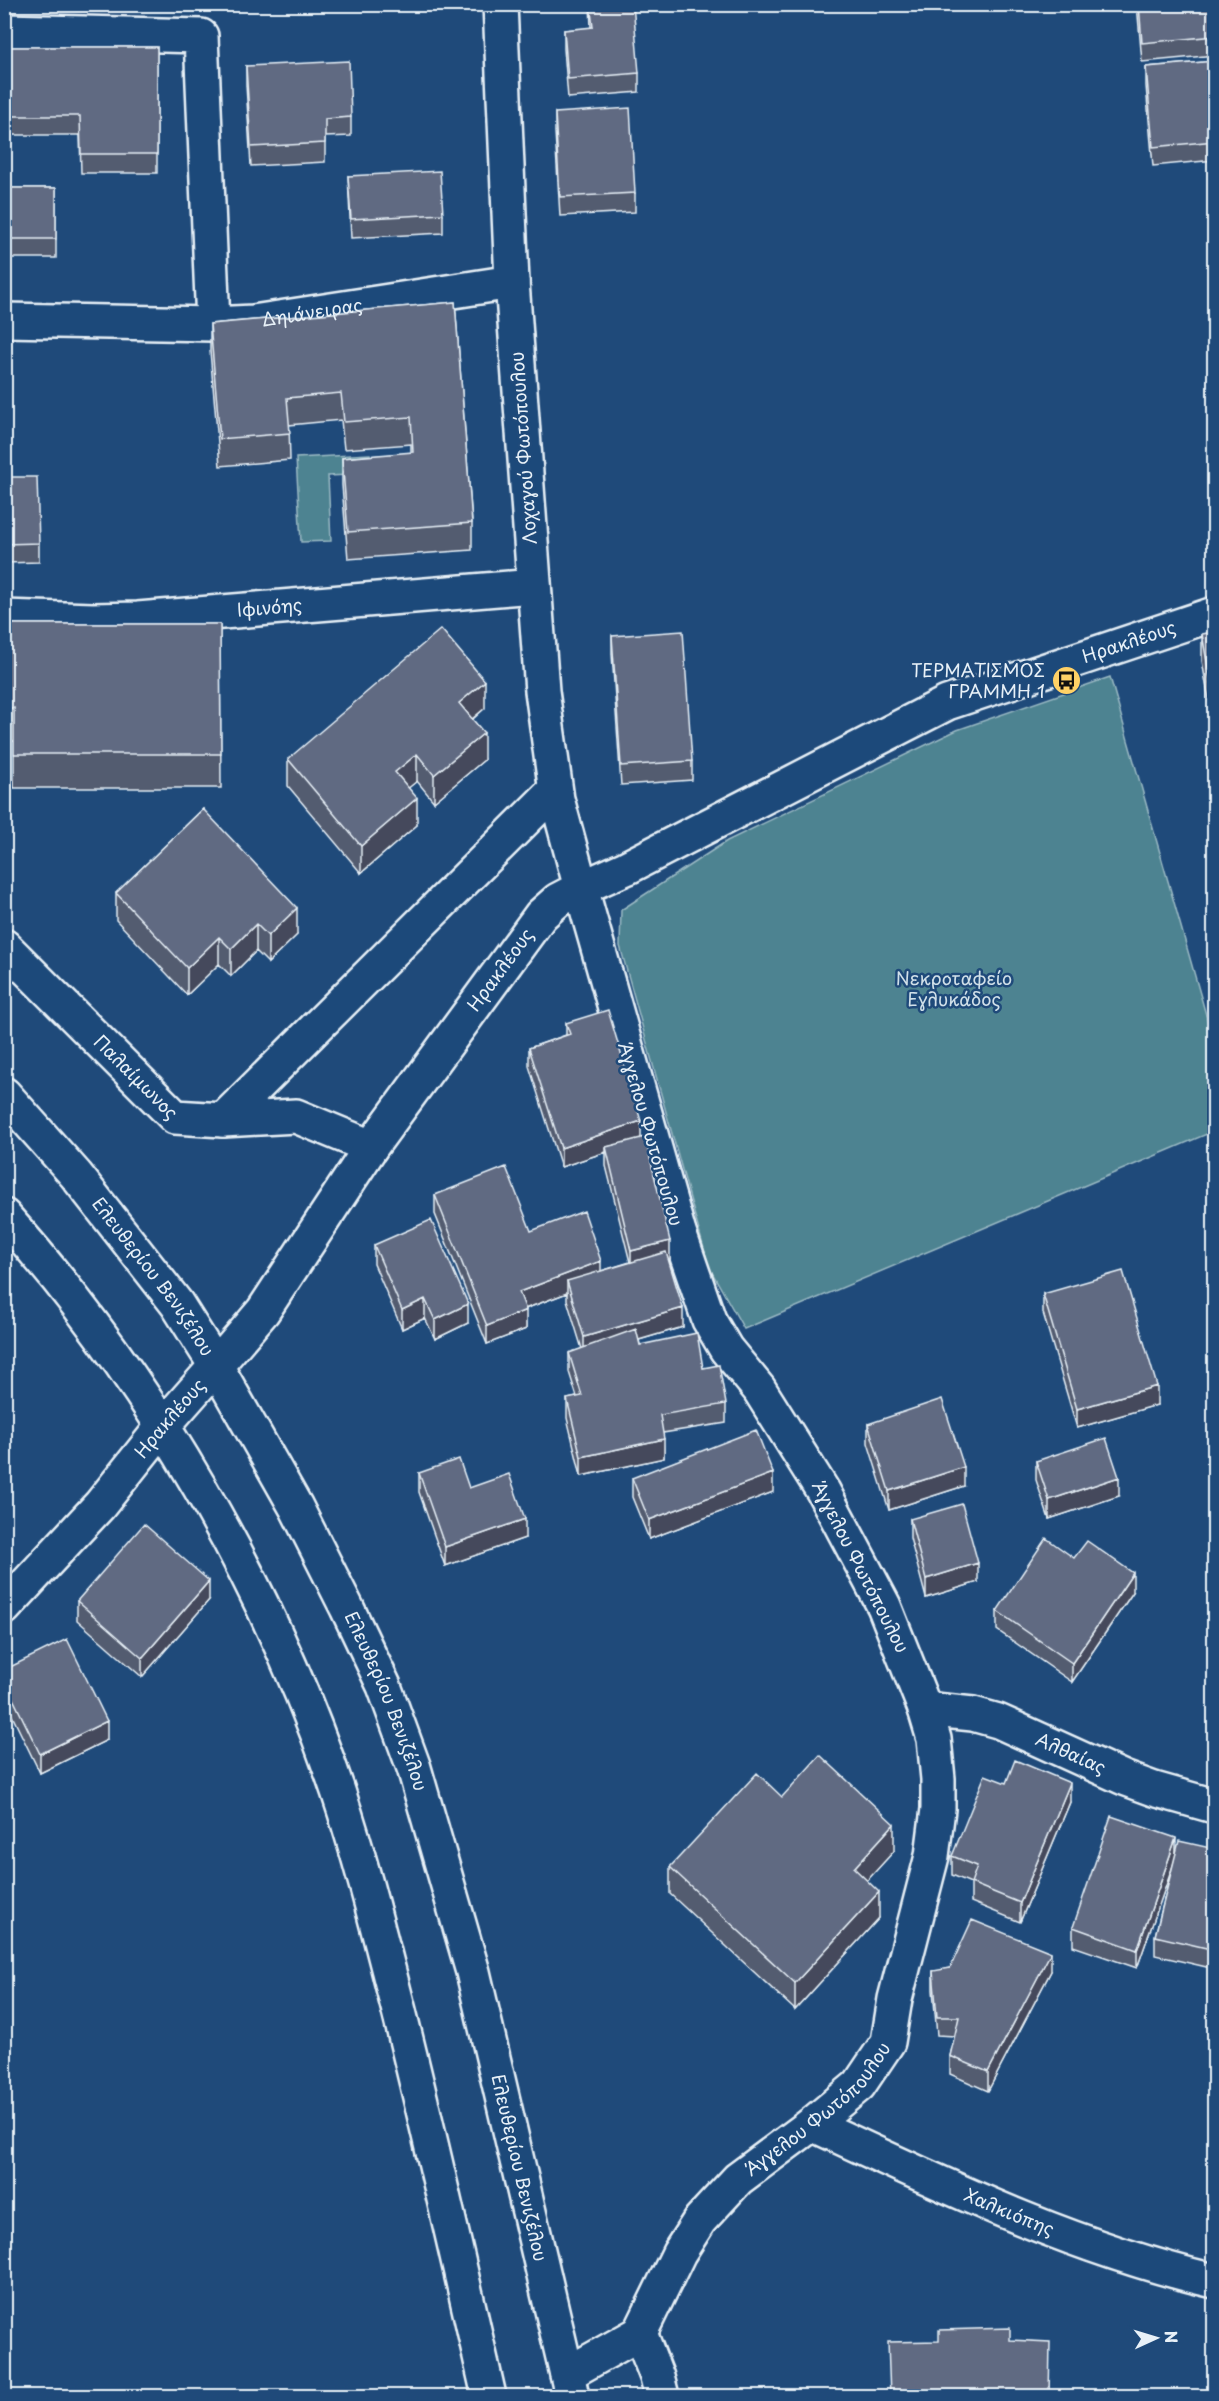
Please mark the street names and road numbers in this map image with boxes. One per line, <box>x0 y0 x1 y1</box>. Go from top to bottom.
street label: Δηιάνειρας <box>260 290 364 332</box>
street label: Λοχαγού Φωτόπουλου <box>502 351 543 546</box>
street label: Ιφινόης <box>236 590 303 623</box>
street label: Ηρακλέους <box>1078 613 1179 669</box>
street label: Ηρακλέους <box>460 922 539 1016</box>
street label: Παλαίμωνος <box>88 1028 185 1125</box>
street label: Άγγελου Φωτόπουλου <box>612 1038 691 1229</box>
street label: Ελευθερίου Βενιζέλου <box>86 1191 221 1361</box>
street label: Ηρακλέους <box>127 1372 211 1464</box>
street label: Άγγελου Φωτόπουλου <box>806 1475 917 1657</box>
street label: Ελευθερίου Βενιζέλου <box>339 1607 435 1794</box>
street label: Αλθαίας <box>1032 1725 1111 1780</box>
street label: Άγγελου Φωτόπουλου <box>738 2036 896 2182</box>
street label: Ελευθερίου Βενιζέλου <box>485 2071 555 2264</box>
street label: Χαλκιόπης <box>960 2180 1059 2242</box>

